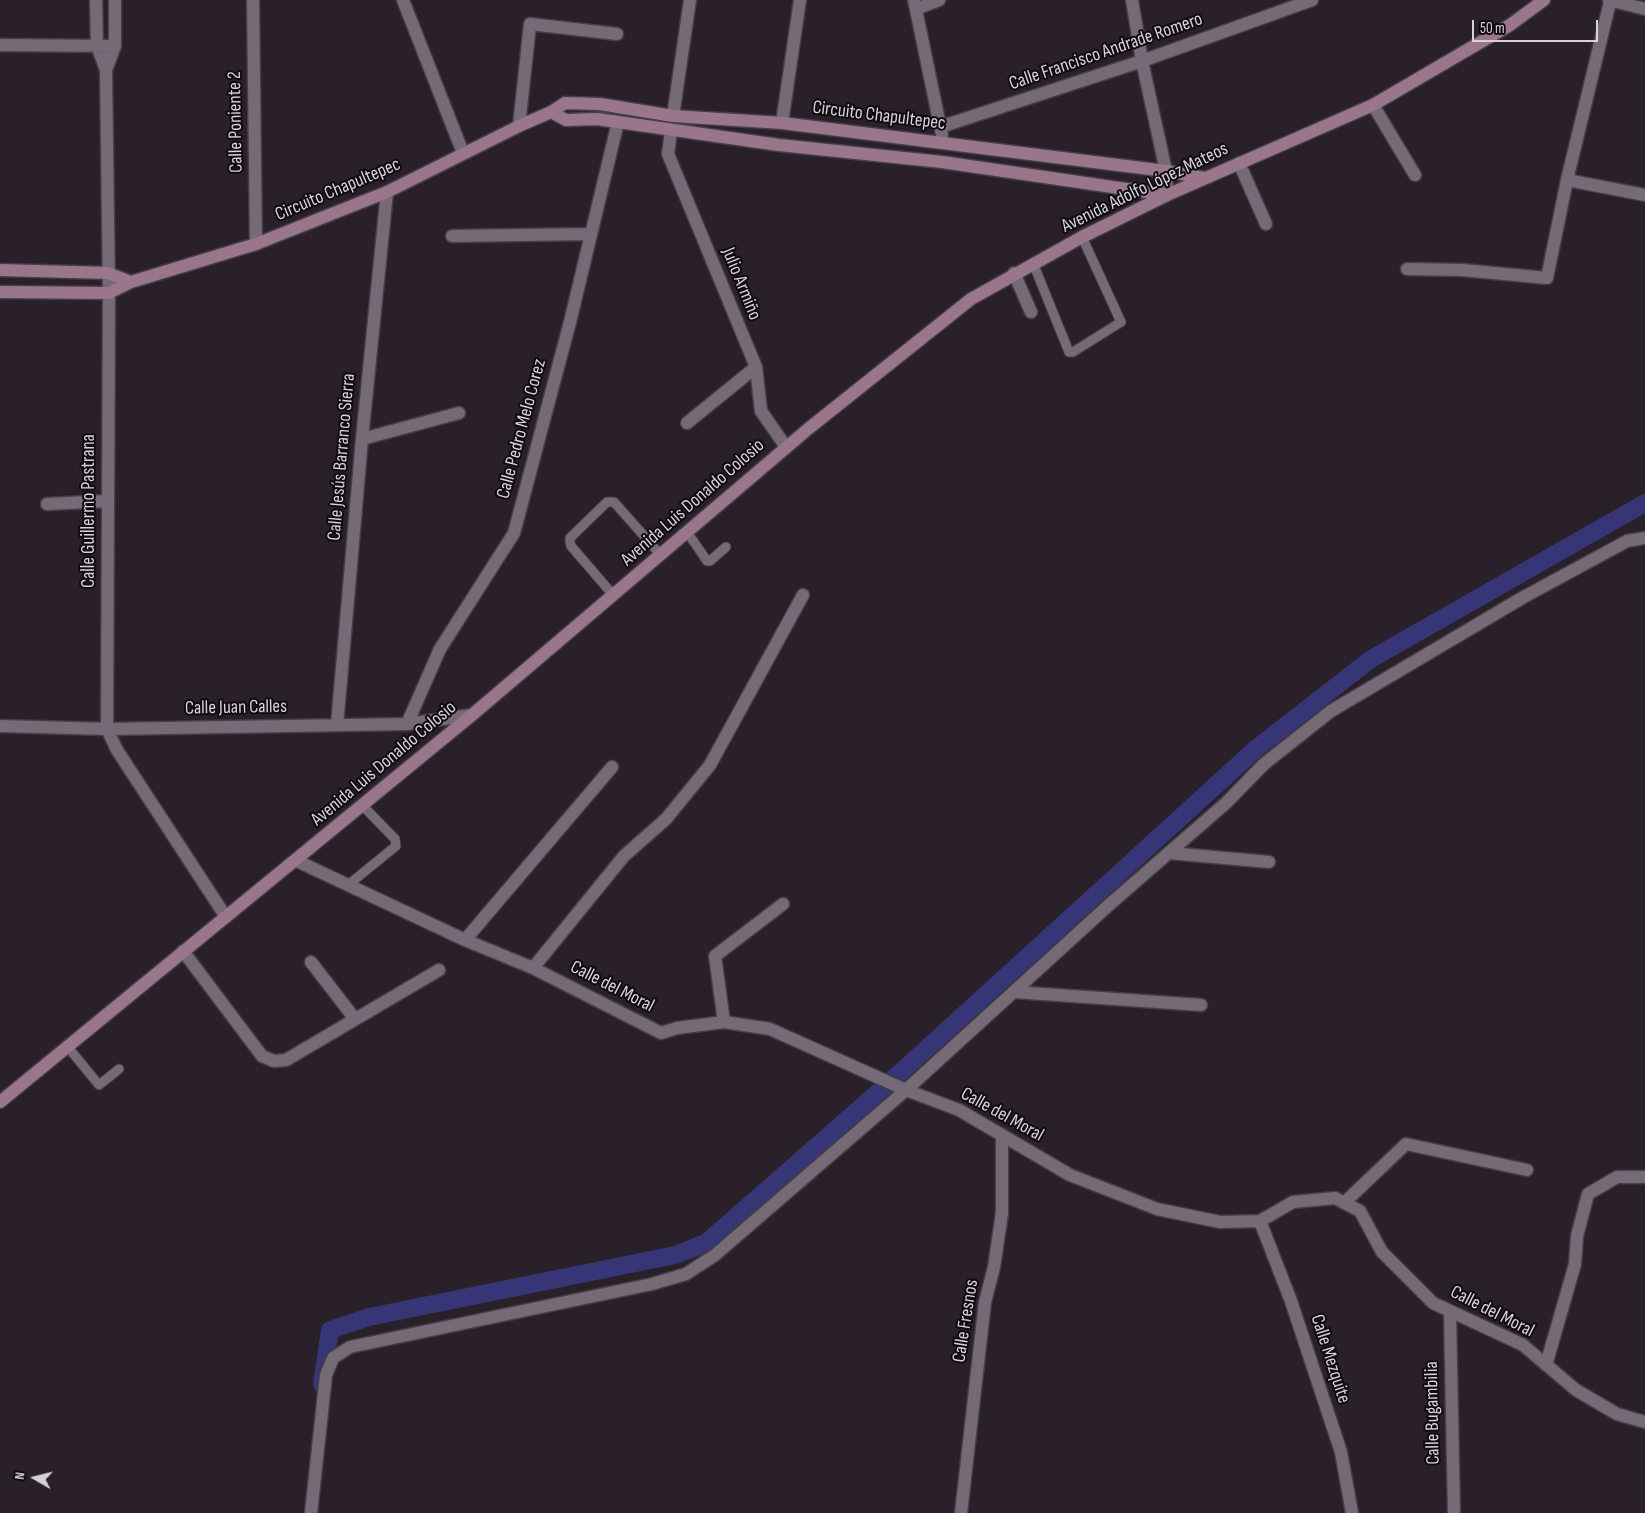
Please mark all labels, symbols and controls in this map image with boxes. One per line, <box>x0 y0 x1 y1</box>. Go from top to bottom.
street label: Calle Francisco Andrade Romero <box>1006 8 1206 96</box>
scale bar <box>1475 10 1601 42</box>
text: 50 m <box>1480 19 1505 38</box>
street label: Calle Poniente 2 <box>224 71 248 173</box>
street label: Circuito Chapultepec <box>811 97 947 135</box>
street label: Avenida Adolfo López Mateos <box>1058 138 1232 238</box>
street label: Circuito Chapultepec <box>272 153 404 227</box>
street label: Julio Armiño <box>716 245 766 323</box>
street label: Calle Pedro Melo Corez <box>492 357 552 501</box>
street label: Calle Jesús Barranco Sierra <box>323 373 361 541</box>
street label: Calle Guillermo Pastrana <box>78 434 100 588</box>
street label: Avenida Luis Donaldo Colosio <box>617 434 769 572</box>
street label: Calle Juan Calles <box>185 696 287 720</box>
street label: Avenida Luis Donaldo Colosio <box>307 697 461 831</box>
street label: Calle del Moral <box>566 956 658 1018</box>
street label: Calle del Moral <box>957 1083 1047 1147</box>
street label: Calle Fresnos <box>948 1278 984 1364</box>
street label: Calle del Moral <box>1446 1281 1538 1343</box>
street label: Calle Mezquite <box>1305 1312 1355 1406</box>
street label: Calle Bugambilia <box>1421 1361 1445 1465</box>
north arrow <box>10 1453 60 1503</box>
text: N <box>11 1471 29 1481</box>

